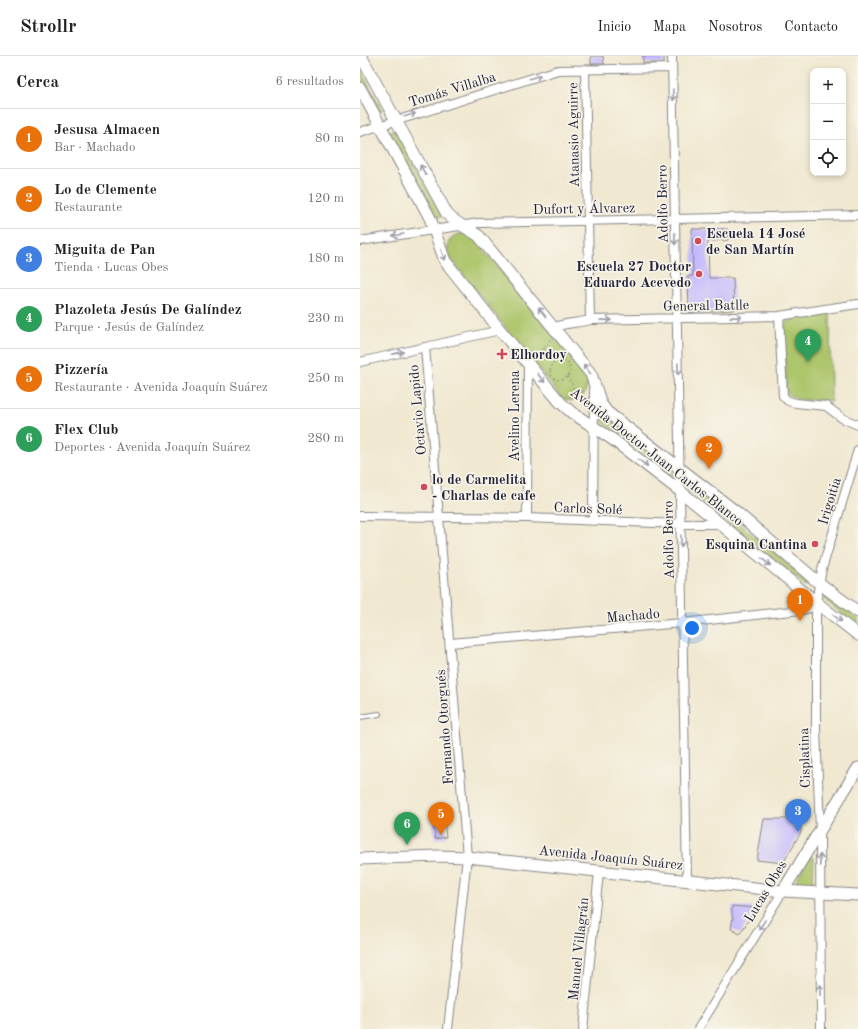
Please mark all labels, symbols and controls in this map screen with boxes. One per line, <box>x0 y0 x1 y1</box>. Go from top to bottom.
text: Strollr <box>20 18 76 37</box>
text: Inicio <box>597 20 631 34</box>
text: Mapa <box>653 20 686 34</box>
text: Nosotros <box>708 20 762 34</box>
text: Contacto <box>784 20 838 34</box>
map controls <box>810 68 846 176</box>
button: + <box>810 68 846 104</box>
street label: Tomás Villalba <box>407 70 498 110</box>
one-way arrow <box>528 73 541 80</box>
text: Cerca <box>16 74 59 91</box>
text: 6 resultados <box>276 75 344 88</box>
street label: Atanasio Aguirre <box>566 82 582 188</box>
one-way arrow <box>669 88 677 101</box>
button: − <box>810 104 846 140</box>
one-way arrow <box>404 111 417 118</box>
text: Jesusa Almacen <box>54 123 160 138</box>
text: 1 <box>25 132 33 145</box>
text: 80 m <box>315 132 344 145</box>
button: locate <box>810 140 846 176</box>
text: Bar · Machado <box>54 141 135 154</box>
one-way arrow <box>418 164 426 176</box>
street label: Adolfo Berro <box>655 164 671 243</box>
text: Lo de Clemente <box>54 183 157 198</box>
text: 2 <box>25 192 33 205</box>
text: 120 m <box>307 192 344 205</box>
street label: Dufort y Álvarez <box>533 198 635 217</box>
text: Restaurante <box>54 201 122 214</box>
place label: Escuela 14 José de San Martín <box>706 227 805 257</box>
one-way arrow <box>391 231 404 239</box>
one-way arrow <box>671 232 679 245</box>
marker: Escuela 14 José de San Martín <box>693 236 703 246</box>
text: Miguita de Pan <box>54 243 155 258</box>
one-way arrow <box>439 248 447 260</box>
text: 3 <box>25 252 33 265</box>
text: 180 m <box>307 252 344 265</box>
place label: Escuela 27 Doctor Eduardo Acevedo <box>576 260 691 290</box>
text: Tienda · Lucas Obes <box>54 261 168 274</box>
marker: Escuela 27 Doctor Eduardo Acevedo <box>694 269 704 279</box>
street label: General Batlle <box>663 298 749 314</box>
text: Plazoleta Jesús De Galíndez <box>54 303 242 318</box>
one-way arrow <box>537 307 546 318</box>
text: 4 <box>25 312 33 325</box>
text: 230 m <box>307 312 344 325</box>
one-way arrow <box>729 314 742 321</box>
one-way arrow <box>599 316 612 324</box>
text: Parque · Jesús de Galíndez <box>54 321 204 334</box>
pin: 4 <box>795 329 821 362</box>
place label: Elhordoy <box>510 348 567 362</box>
one-way arrow <box>391 349 404 357</box>
marker: Elhordoy <box>497 349 507 359</box>
one-way arrow <box>674 362 681 375</box>
text: Pizzería <box>54 363 108 378</box>
street label: Octavio Lapido <box>407 364 429 456</box>
one-way arrow <box>583 364 591 375</box>
street label: Avelino Lerena <box>508 370 522 462</box>
text: 5 <box>25 372 33 385</box>
text: 250 m <box>307 372 344 385</box>
one-way arrow <box>536 373 545 384</box>
text: Restaurante · Avenida Joaquín Suárez <box>54 381 268 394</box>
street label: Avenida Doctor Juan Carlos Blanco <box>567 385 745 529</box>
text: Flex Club <box>54 423 118 438</box>
text: 6 <box>25 432 33 445</box>
text: 280 m <box>307 432 344 445</box>
pin: 2 <box>696 436 722 469</box>
text: Deportes · Avenida Joaquín Suárez <box>54 441 250 454</box>
one-way arrow <box>638 459 649 467</box>
place label: lo de Carmelita - Charlas de cafe <box>432 473 536 503</box>
street label: Irigoitia <box>816 476 844 527</box>
marker: lo de Carmelita - Charlas de cafe <box>419 482 429 492</box>
street label: Adolfo Berro <box>661 500 677 579</box>
street label: Carlos Solé <box>553 501 622 517</box>
one-way arrow <box>677 534 685 547</box>
place label: Esquina Cantina <box>705 538 807 552</box>
marker: Esquina Cantina <box>810 539 820 549</box>
one-way arrow <box>761 557 772 566</box>
pin: 1 <box>787 588 813 621</box>
street label: Machado <box>606 607 660 625</box>
one-way arrow <box>831 614 842 622</box>
your location <box>682 618 702 638</box>
street label: Fernando Otorgués <box>434 669 456 785</box>
street label: Cisplatina <box>797 727 813 788</box>
pin: 3 <box>785 799 811 832</box>
pin: 5 <box>428 802 454 835</box>
pin: 6 <box>394 812 420 845</box>
street label: Avenida Joaquín Suárez <box>538 843 684 873</box>
one-way arrow <box>816 854 824 867</box>
street label: Lucas Obes <box>742 858 790 925</box>
street label: Manuel Villagrán <box>567 896 591 1002</box>
one-way arrow <box>758 919 766 931</box>
one-way arrow <box>816 984 824 997</box>

